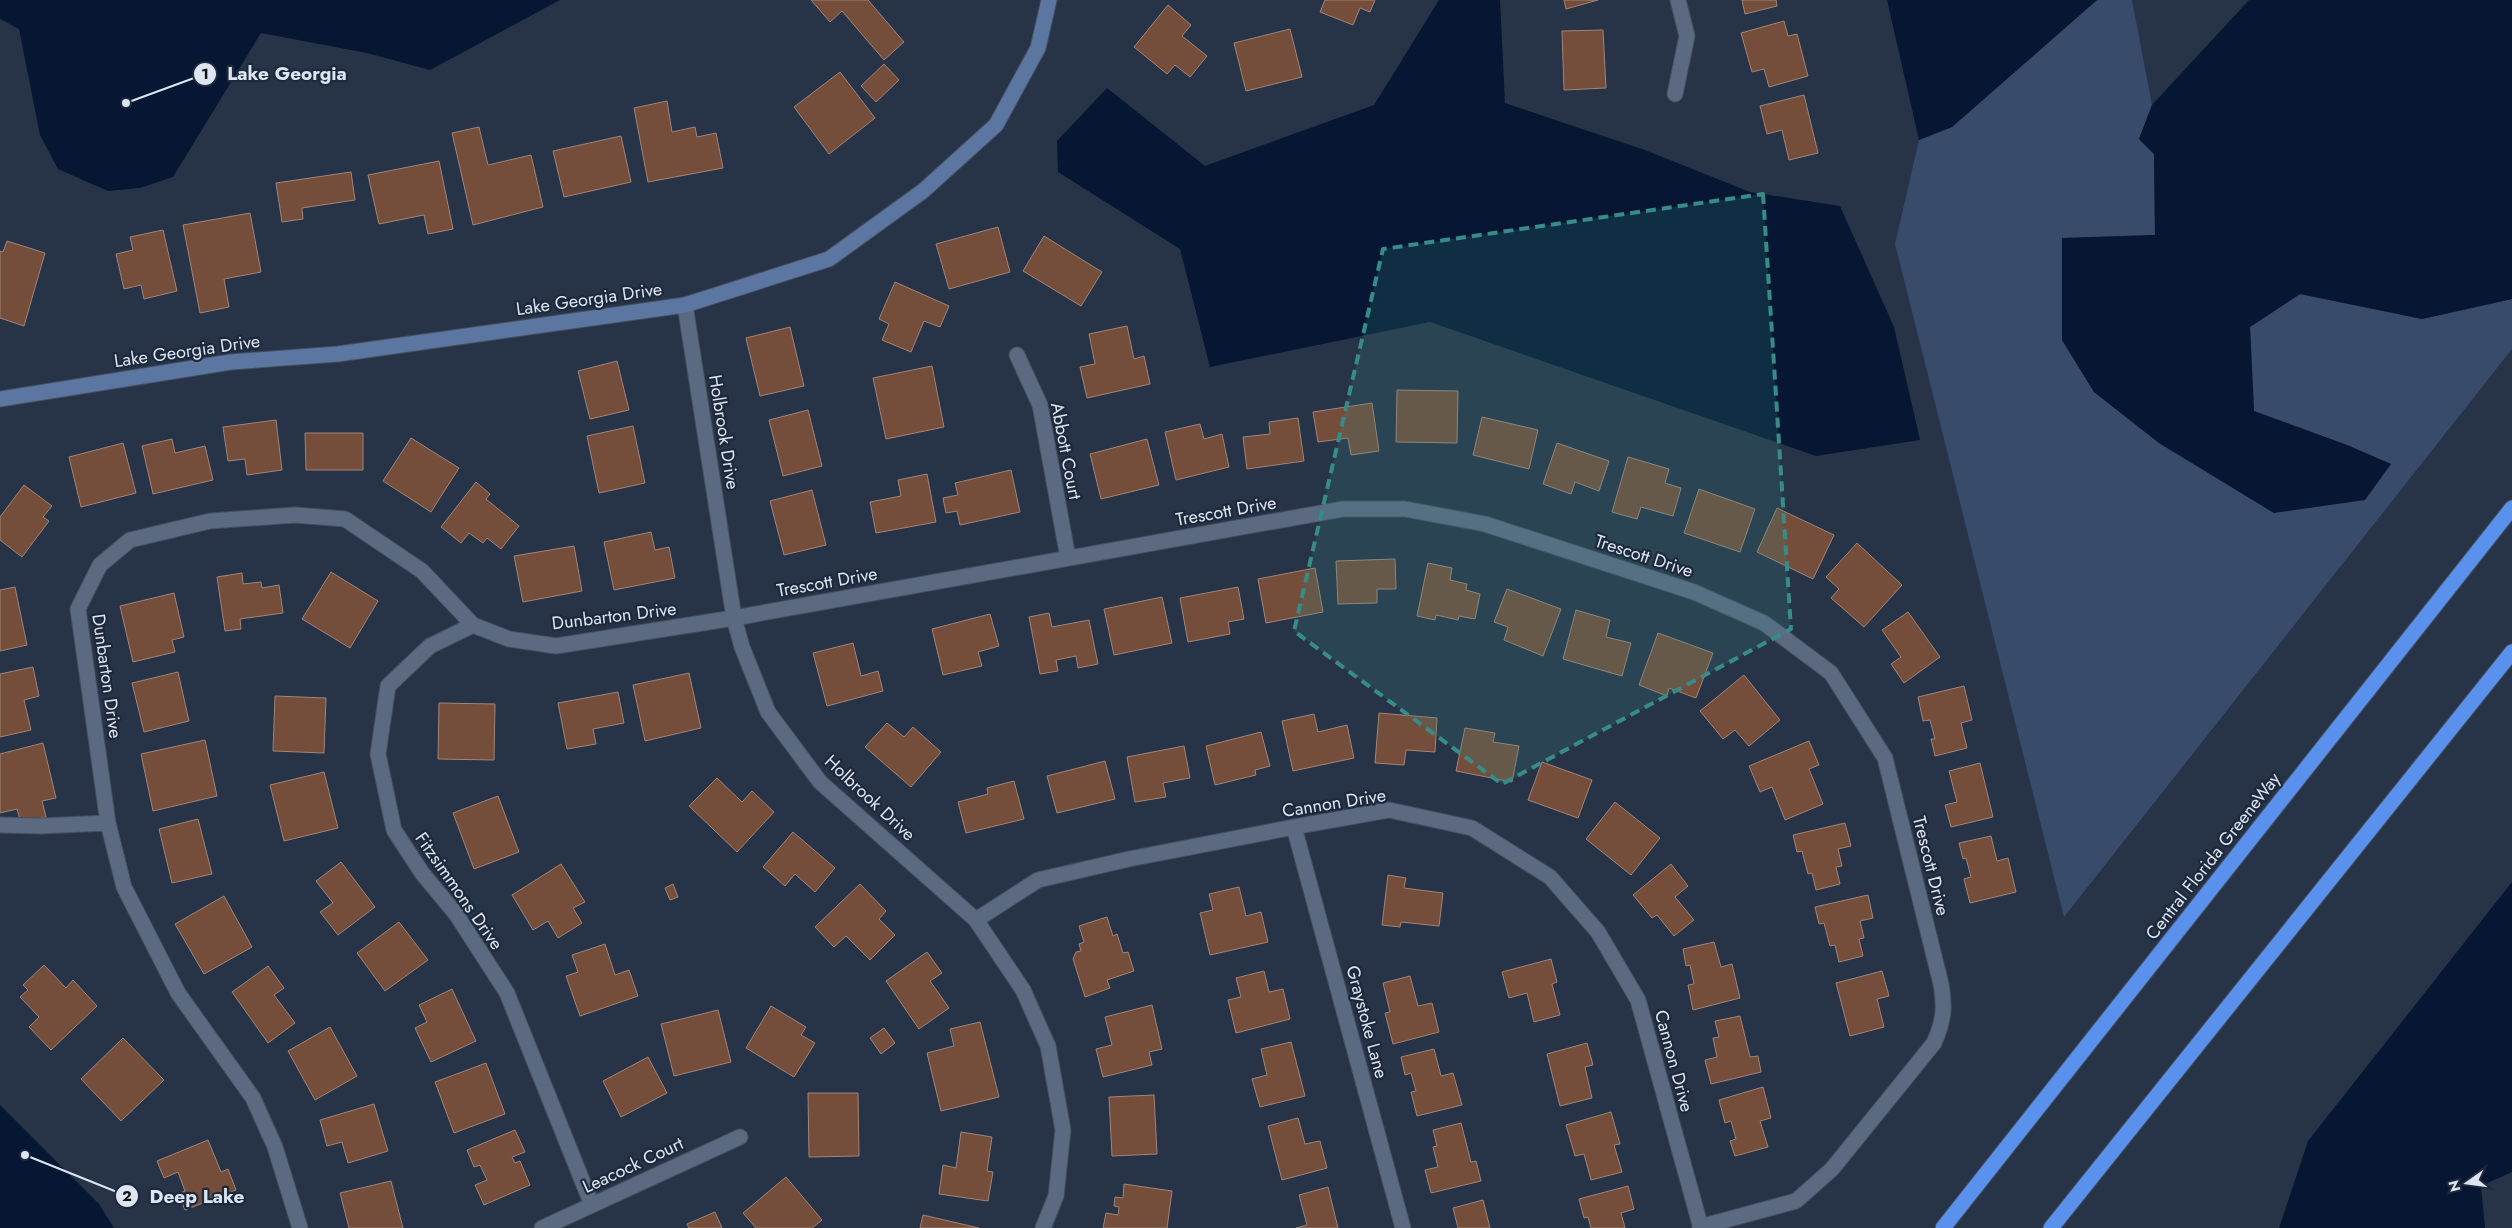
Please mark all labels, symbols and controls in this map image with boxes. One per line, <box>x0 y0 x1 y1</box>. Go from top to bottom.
callout: Lake Georgia <box>192 57 357 91</box>
text: Lake Georgia <box>227 60 347 87</box>
text: 1 <box>201 63 209 85</box>
street label: Lake Georgia Drive <box>514 276 664 322</box>
street label: Lake Georgia Drive <box>112 328 262 374</box>
street label: Holbrook Drive <box>702 373 746 491</box>
street label: Abbott Court <box>1044 400 1088 502</box>
street label: Trescott Drive <box>1174 489 1278 533</box>
street label: Trescott Drive <box>1592 528 1696 584</box>
street label: Trescott Drive <box>775 560 879 604</box>
street label: Dunbarton Drive <box>550 595 678 637</box>
street label: Dunbarton Drive <box>85 612 129 740</box>
street label: Holbrook Drive <box>819 749 921 847</box>
street label: Central Florida GreeneWay <box>2139 767 2287 945</box>
street label: Cannon Drive <box>1280 782 1388 824</box>
street label: Trescott Drive <box>1906 813 1956 919</box>
street label: Fitzsimmons Drive <box>409 827 509 955</box>
street label: Graystoke Lane <box>1339 963 1395 1081</box>
street label: Cannon Drive <box>1648 1007 1700 1115</box>
street label: Leacock Court <box>578 1130 688 1200</box>
north arrow <box>2442 1158 2492 1208</box>
text: N <box>2443 1178 2465 1194</box>
callout: Deep Lake <box>115 1179 255 1213</box>
text: Deep Lake <box>150 1183 245 1210</box>
text: 2 <box>122 1185 132 1207</box>

